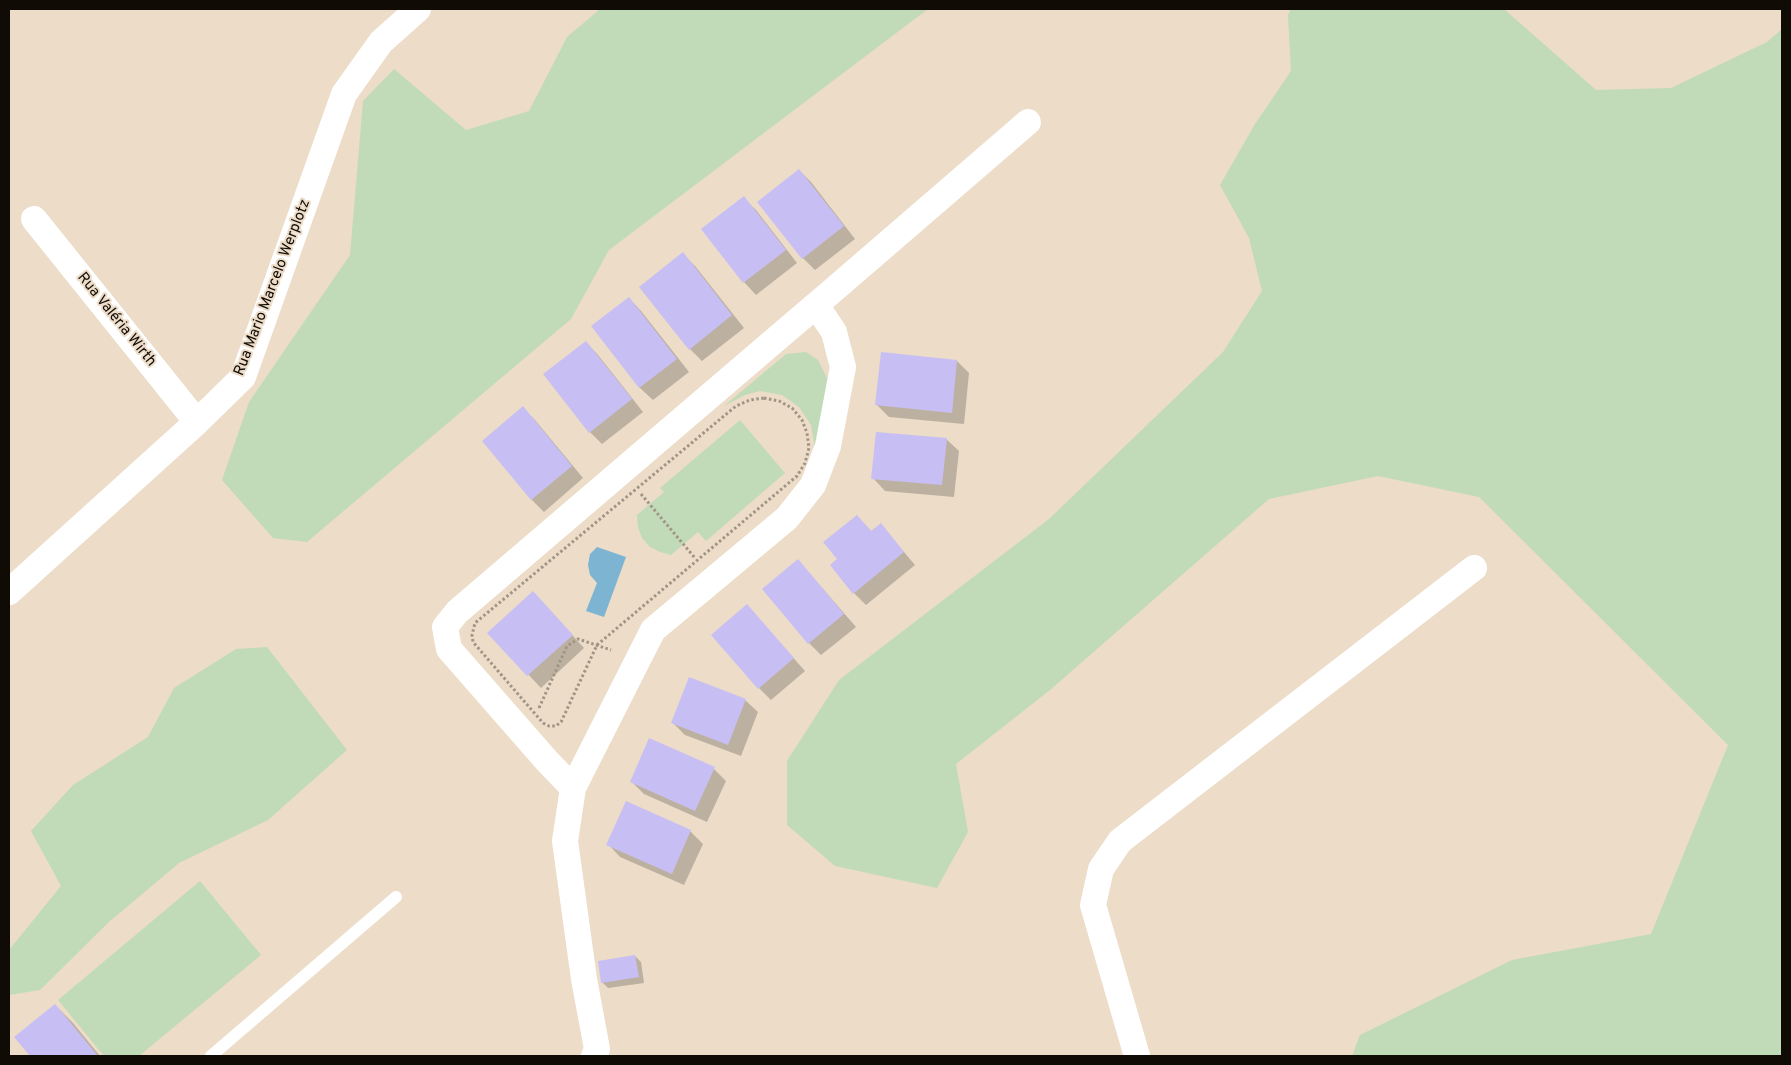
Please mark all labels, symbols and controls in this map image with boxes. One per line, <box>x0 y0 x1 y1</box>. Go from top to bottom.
street label: Rua Mario Marcelo Werplotz <box>231 197 315 379</box>
street label: Rua Valéria Wirth <box>73 269 159 371</box>

